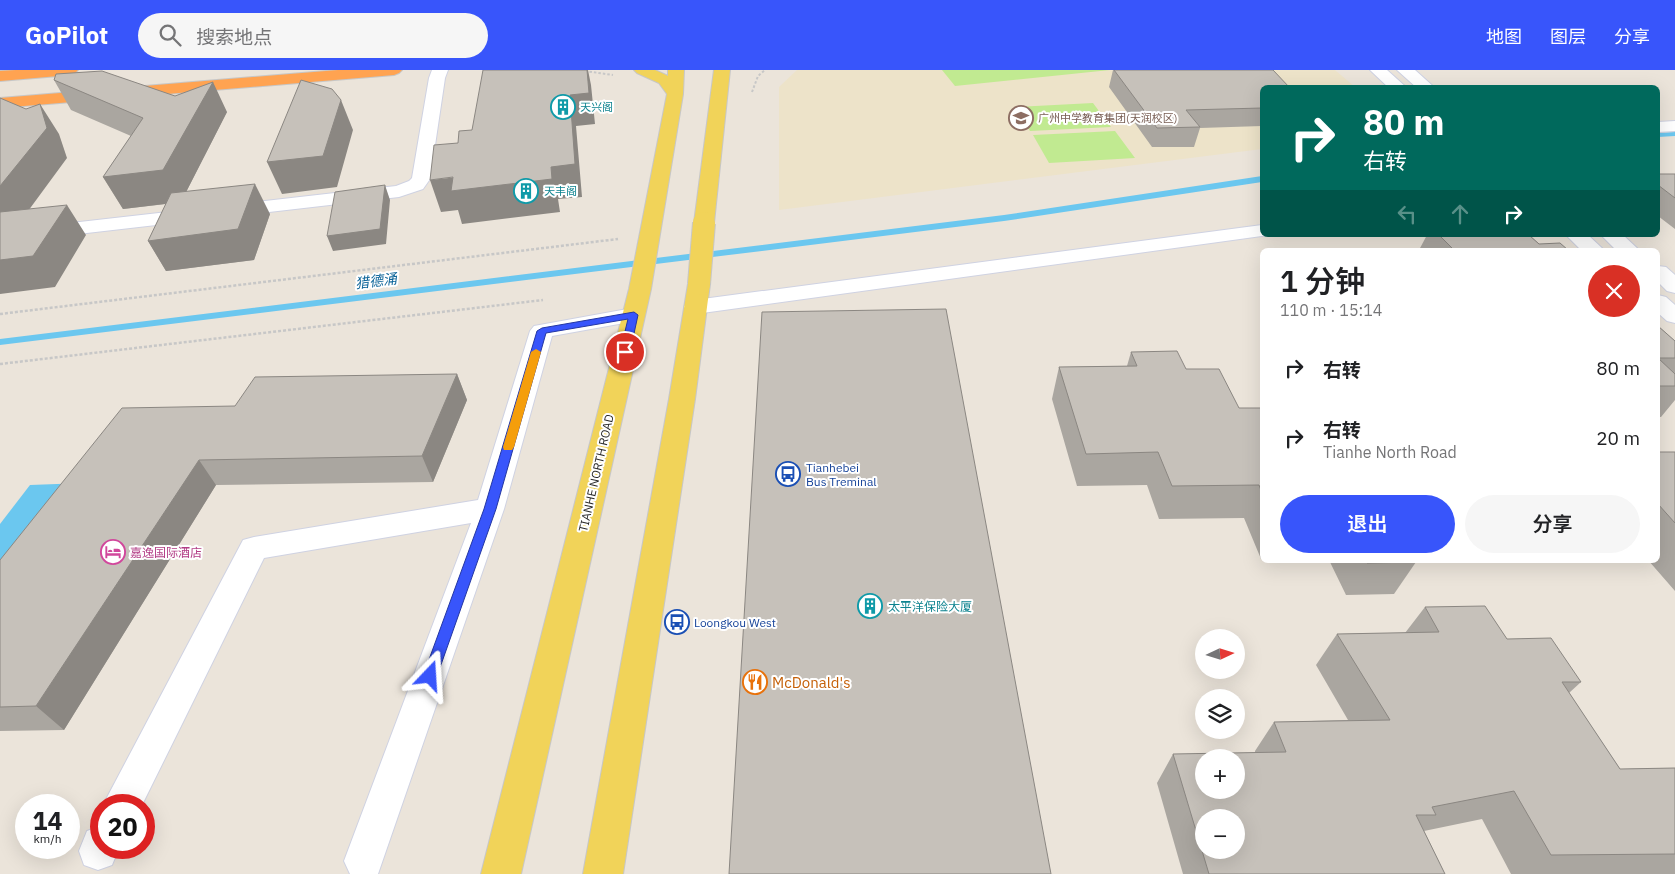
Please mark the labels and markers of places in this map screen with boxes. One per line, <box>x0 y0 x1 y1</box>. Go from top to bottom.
building icon: 天兴阁 <box>550 94 576 120</box>
place label: 天兴阁 <box>580 100 613 114</box>
school or university icon: 广州中学教育集团(天润校区) <box>1008 105 1034 131</box>
place label: 广州中学教育集团(天润校区) <box>1038 111 1177 125</box>
building icon: 天丰阁 <box>513 178 539 204</box>
place label: 天丰阁 <box>544 184 577 198</box>
pin <box>604 331 646 373</box>
place label: Tianhebei Bus Treminal <box>806 460 877 489</box>
bus stop icon: Tianhebei Bus Treminal <box>775 461 801 487</box>
hotel icon: 嘉逸国际酒店 <box>100 539 126 565</box>
place label: 嘉逸国际酒店 <box>130 545 202 560</box>
building icon: 太平洋保险大厦 <box>857 593 883 619</box>
place label: 太平洋保险大厦 <box>888 599 972 614</box>
bus stop icon: Loongkou West <box>664 609 690 635</box>
place label: Loongkou West <box>694 615 776 630</box>
restaurant icon: McDonald's <box>742 669 768 695</box>
place label: McDonald's <box>772 673 850 692</box>

